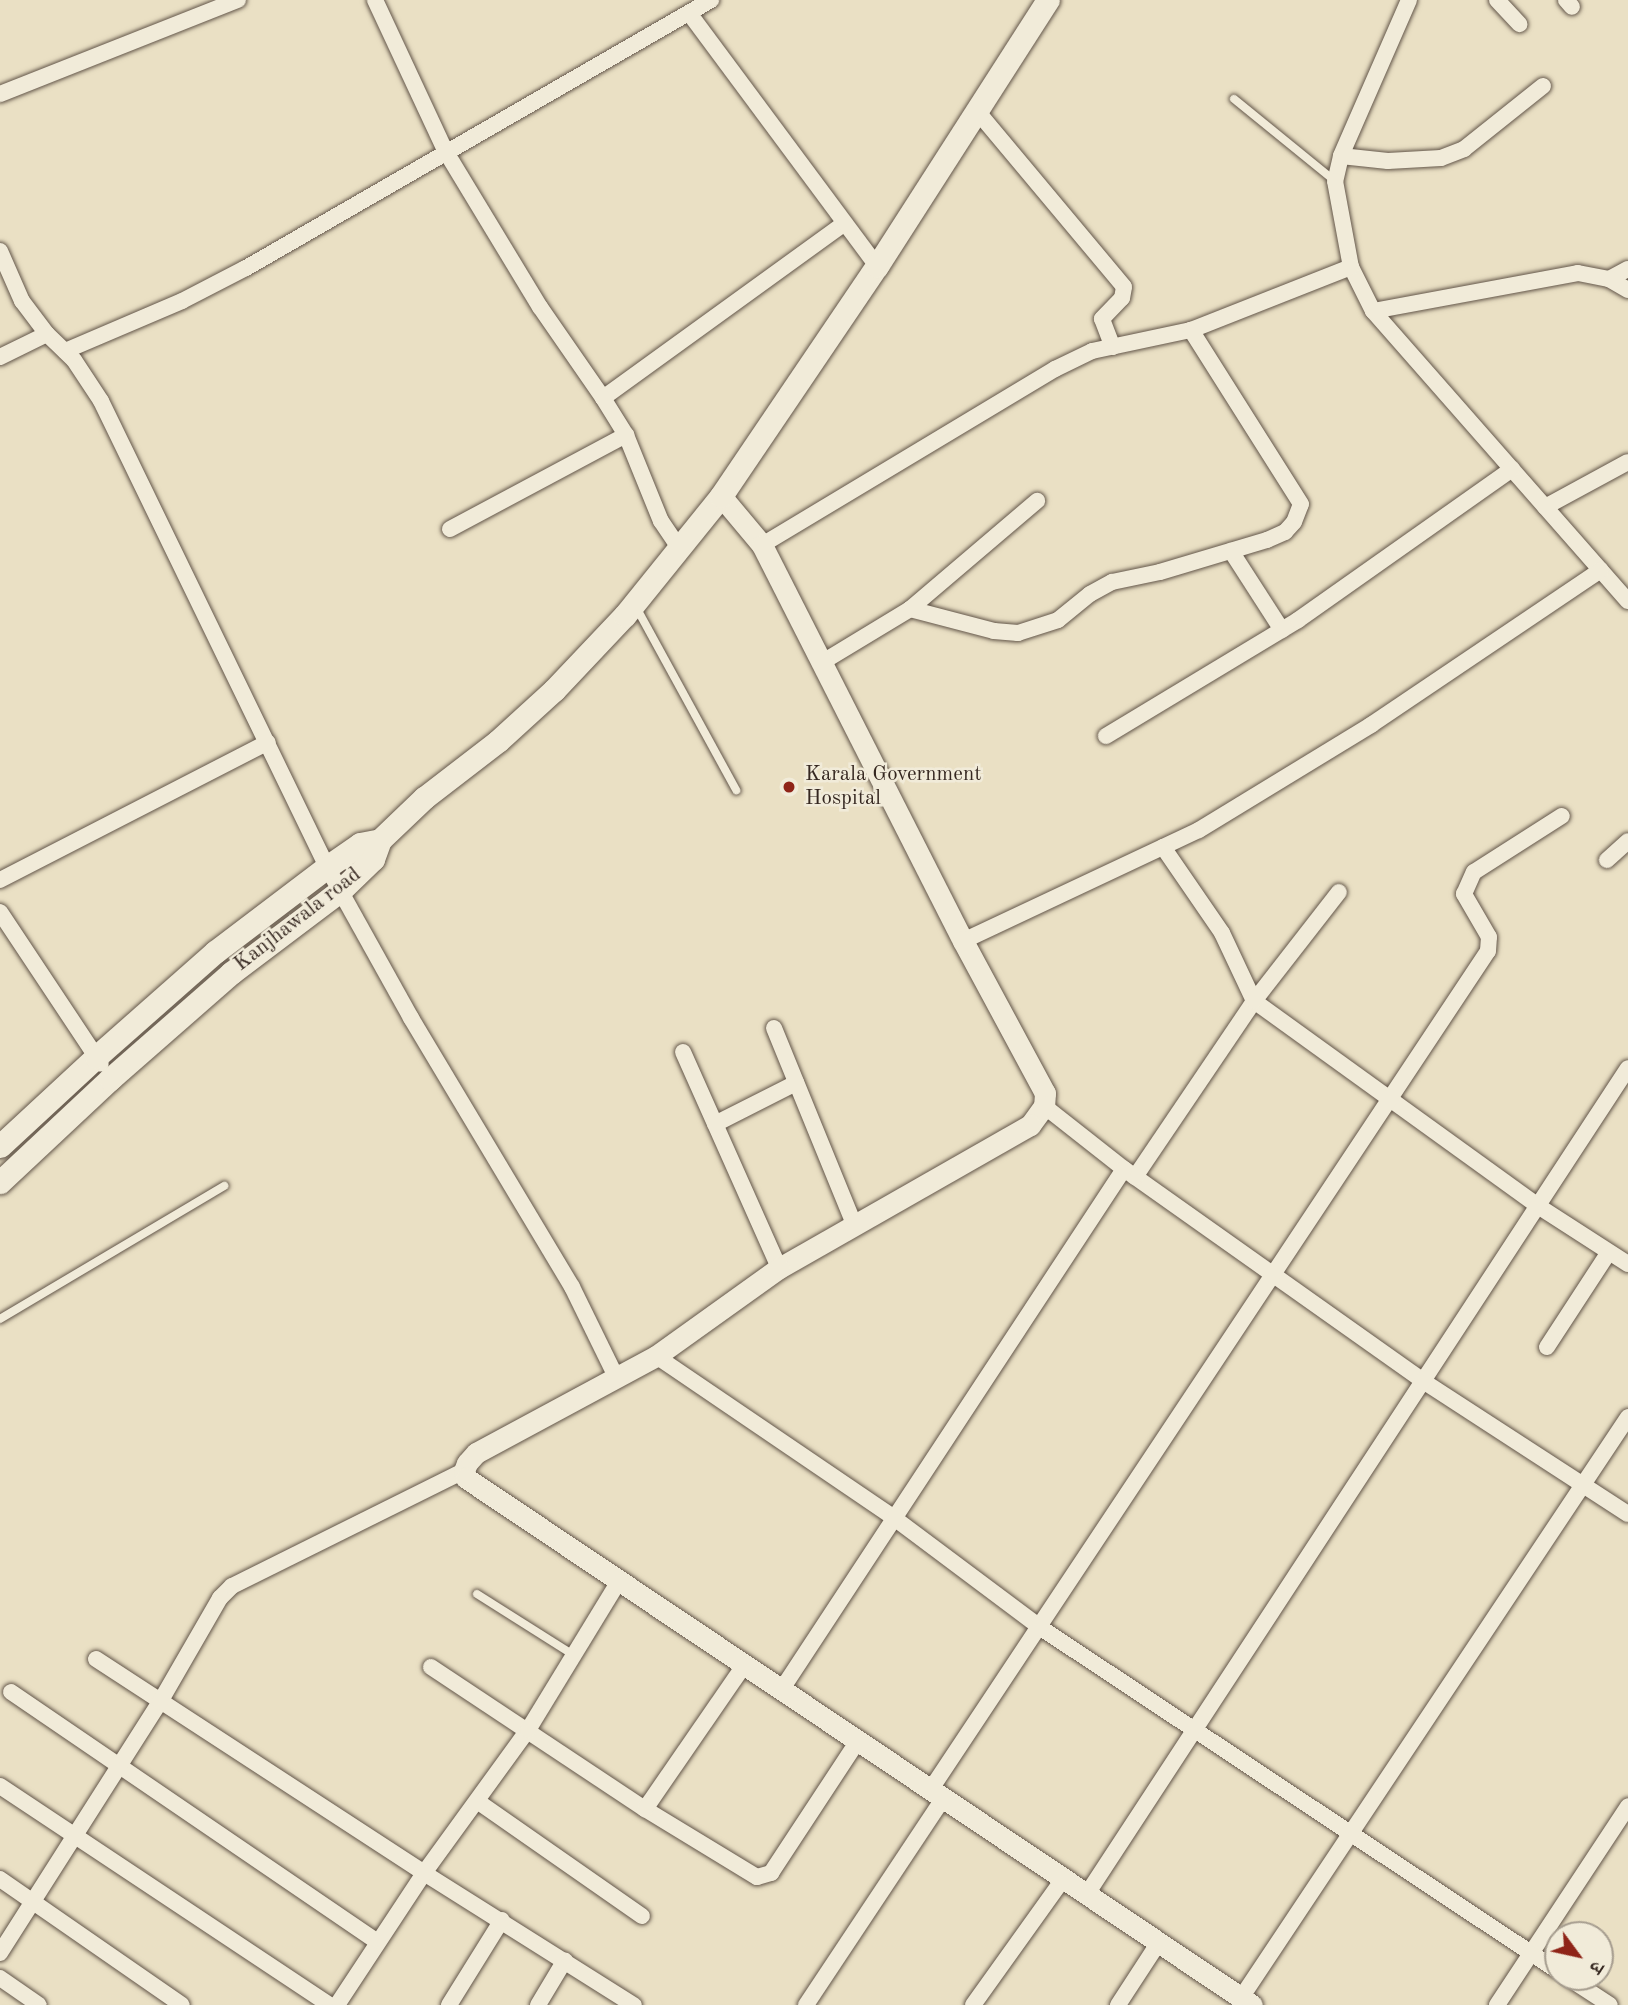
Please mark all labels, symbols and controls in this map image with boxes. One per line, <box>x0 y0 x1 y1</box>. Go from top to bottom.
place label: Karala Government Hospital <box>805 762 982 812</box>
marker: Karala Government Hospital <box>779 777 799 797</box>
street label: Kanjhawala road <box>230 863 366 977</box>
north arrow <box>1544 1921 1614 1991</box>
text: उ <box>1585 1957 1606 1976</box>

